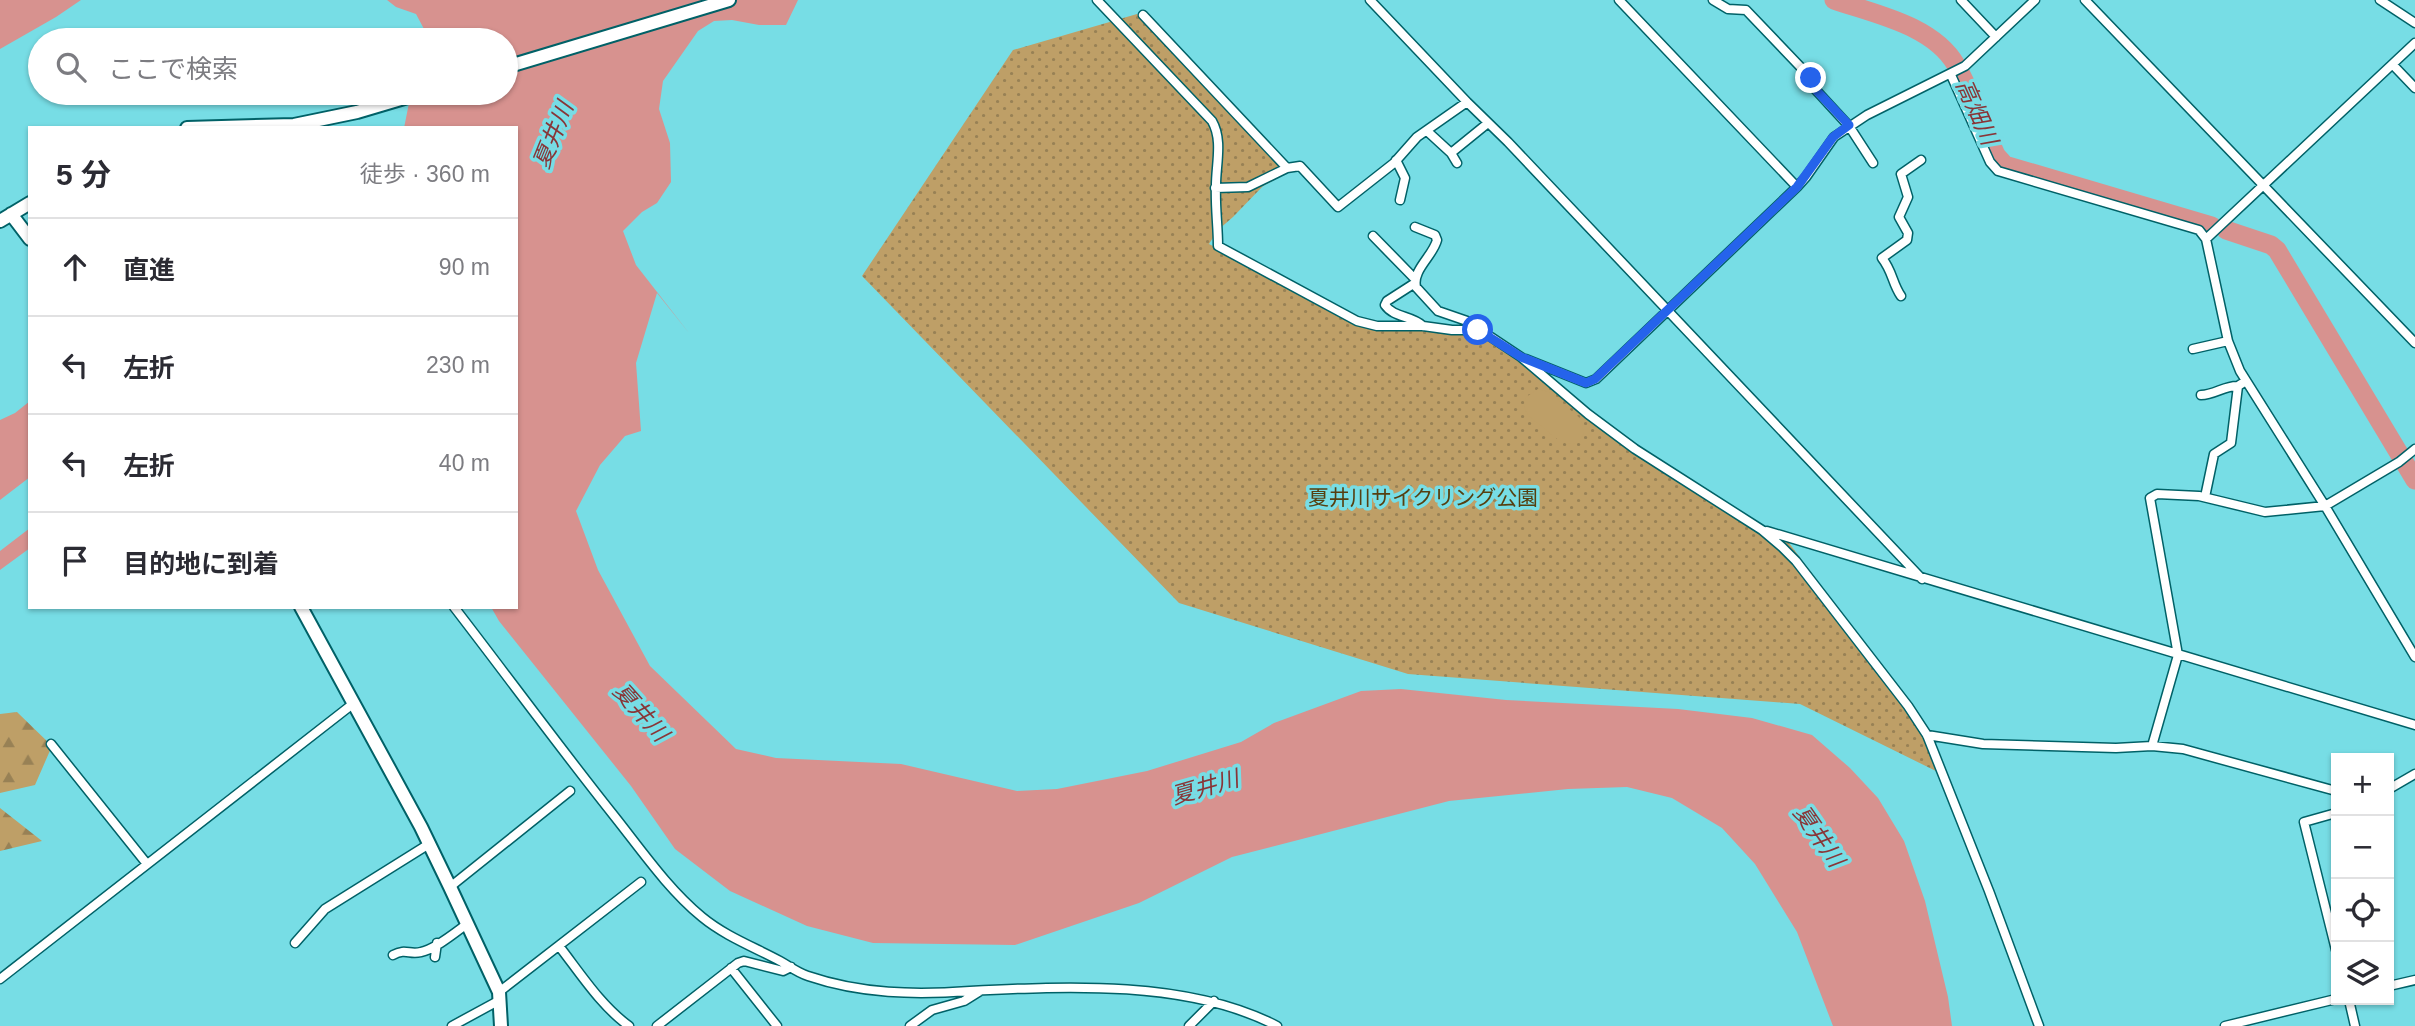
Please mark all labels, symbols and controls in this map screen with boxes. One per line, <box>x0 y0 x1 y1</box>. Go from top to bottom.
search box <box>28 28 518 105</box>
icon: search <box>52 48 90 86</box>
text: ここで検索 <box>108 54 238 84</box>
route end <box>1795 62 1826 93</box>
water label: 高畑川 <box>1951 75 2004 152</box>
water label: 夏井川 <box>528 95 579 172</box>
text: 5 分 <box>56 158 111 191</box>
text: 徒歩 · 360 m <box>360 161 490 187</box>
icon: ahead <box>56 248 94 286</box>
text: 90 m <box>439 254 490 280</box>
text: 直進 <box>123 255 175 285</box>
route start <box>1462 314 1493 345</box>
icon: left <box>56 346 94 384</box>
text: 230 m <box>426 352 490 378</box>
text: 左折 <box>123 353 175 383</box>
icon: left <box>56 444 94 482</box>
text: 40 m <box>439 450 490 476</box>
text: 左折 <box>123 451 175 481</box>
park label: 夏井川サイクリング公園 <box>1308 486 1538 509</box>
icon: arrive <box>56 542 94 580</box>
text: 目的地に到着 <box>123 549 279 579</box>
water label: 夏井川 <box>608 678 676 749</box>
map controls <box>2331 753 2394 1005</box>
button: + <box>2331 753 2394 816</box>
water label: 夏井川 <box>1168 764 1245 809</box>
water label: 夏井川 <box>1789 800 1851 874</box>
button: − <box>2331 816 2394 879</box>
button: locate <box>2331 879 2394 942</box>
button: layers <box>2331 942 2394 1005</box>

